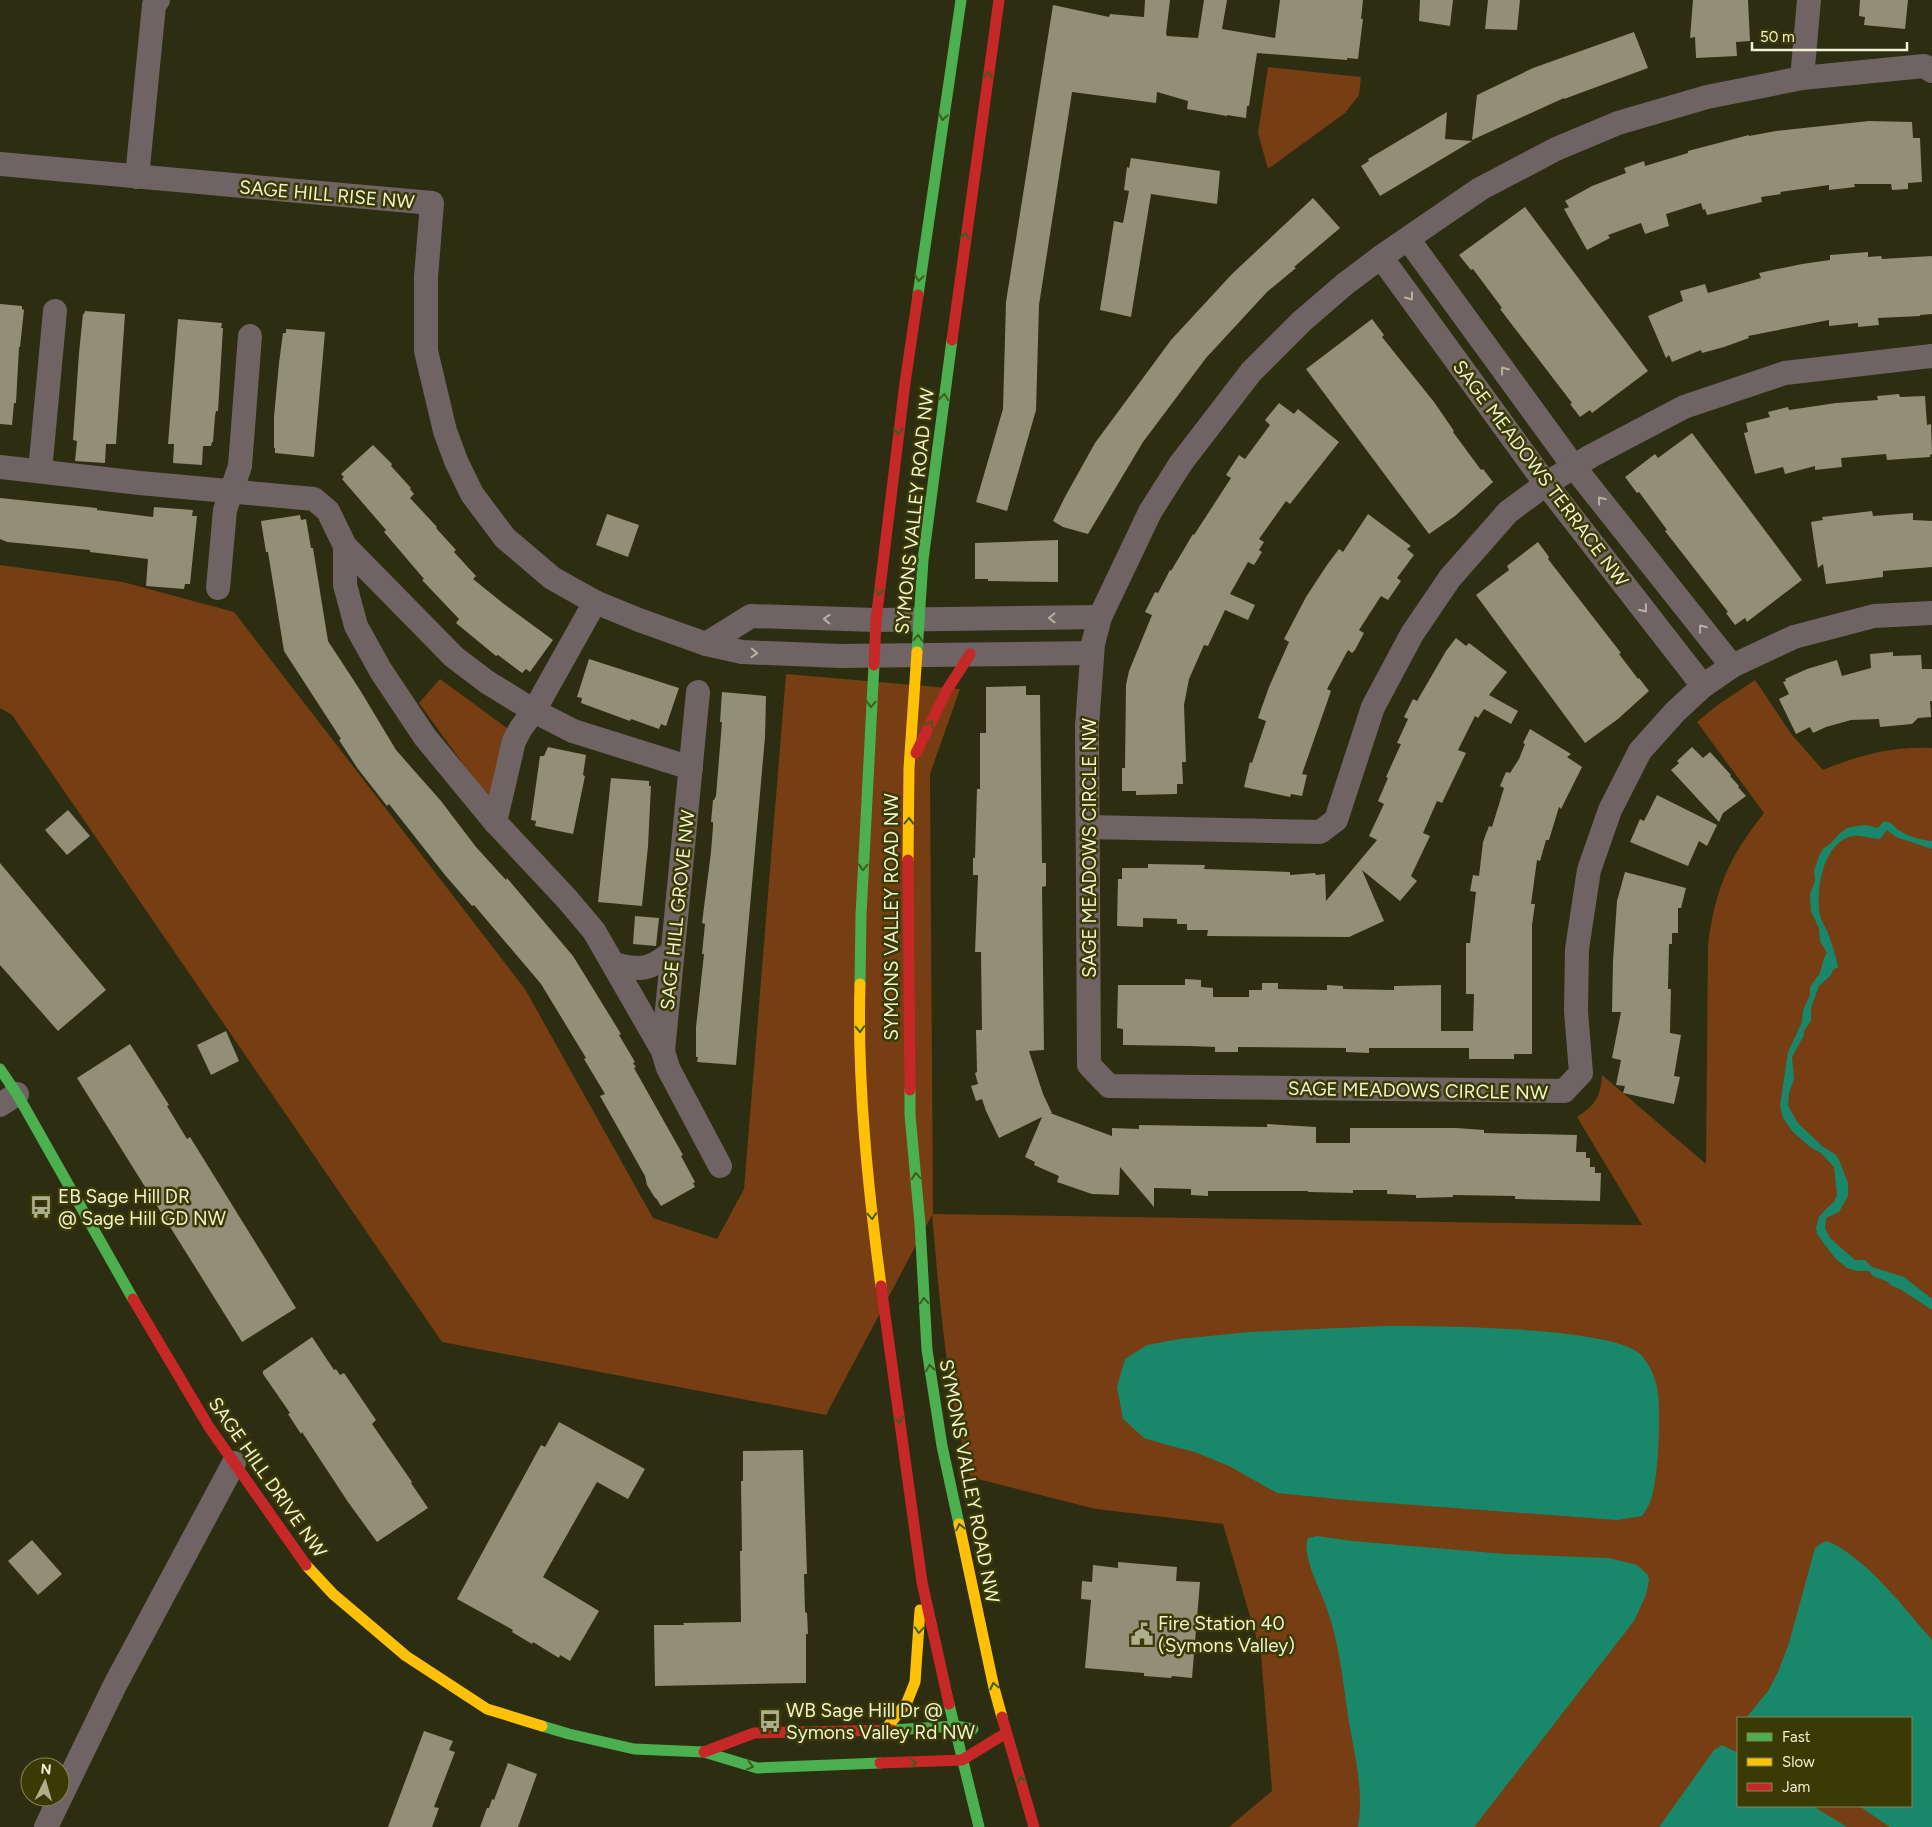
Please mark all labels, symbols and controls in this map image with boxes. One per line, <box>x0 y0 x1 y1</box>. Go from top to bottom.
scale bar <box>1752 20 1907 52</box>
text: 50 m <box>1760 28 1795 46</box>
one-way arrow <box>982 71 993 79</box>
one-way arrow <box>938 114 949 122</box>
street label: SAGE HILL RISE NW <box>238 175 416 214</box>
one-way arrow <box>959 232 970 240</box>
one-way arrow <box>914 274 925 282</box>
one-way arrow <box>1404 291 1413 301</box>
street label: SAGE MEADOWS TERRACE NW <box>1448 356 1634 592</box>
one-way arrow <box>1501 367 1509 376</box>
street label: SYMONS VALLEY ROAD NW <box>890 386 939 635</box>
one-way arrow <box>938 393 949 401</box>
one-way arrow <box>893 427 904 435</box>
one-way arrow <box>1597 497 1606 506</box>
one-way arrow <box>874 589 885 597</box>
one-way arrow <box>1638 603 1646 612</box>
one-way arrow <box>823 613 831 624</box>
one-way arrow <box>1047 613 1055 623</box>
one-way arrow <box>1699 624 1708 633</box>
one-way arrow <box>912 633 923 641</box>
one-way arrow <box>750 647 758 658</box>
one-way arrow <box>866 701 877 709</box>
street label: SAGE MEADOWS CIRCLE NW <box>1078 717 1101 978</box>
one-way arrow <box>924 720 934 729</box>
street label: SYMONS VALLEY ROAD NW <box>880 792 903 1041</box>
street label: SAGE HILL GROVE NW <box>656 808 700 1011</box>
one-way arrow <box>904 817 914 824</box>
one-way arrow <box>858 863 869 871</box>
one-way arrow <box>855 1026 865 1033</box>
street label: SAGE MEADOWS CIRCLE NW <box>1288 1077 1549 1104</box>
one-way arrow <box>910 1172 921 1180</box>
place label: EB Sage Hill DR @ Sage Hill GD NW <box>58 1185 227 1230</box>
bus stop icon: EB Sage Hill DR @ Sage Hill GD NW <box>28 1194 54 1220</box>
one-way arrow <box>866 1212 877 1220</box>
one-way arrow <box>919 1297 930 1305</box>
street label: SYMONS VALLEY ROAD NW <box>935 1357 1005 1606</box>
one-way arrow <box>925 1363 935 1372</box>
street label: SAGE HILL DRIVE NW <box>204 1393 332 1563</box>
one-way arrow <box>893 1415 903 1424</box>
one-way arrow <box>955 1523 966 1532</box>
place label: Fire Station 40 (Symons Valley) <box>1158 1612 1295 1657</box>
public building icon: Fire Station 40 (Symons Valley) <box>1129 1621 1155 1647</box>
one-way arrow <box>913 1626 924 1634</box>
one-way arrow <box>989 1682 1000 1691</box>
place label: WB Sage Hill Dr @ Symons Valley Rd NW <box>786 1699 976 1744</box>
bus stop icon: WB Sage Hill Dr @ Symons Valley Rd NW <box>757 1708 783 1734</box>
legend <box>1737 1717 1912 1807</box>
text: Fast <box>1782 1728 1811 1746</box>
text: Slow <box>1782 1753 1815 1771</box>
north arrow <box>20 1757 70 1807</box>
one-way arrow <box>909 1758 917 1768</box>
one-way arrow <box>746 1760 754 1770</box>
text: N <box>40 1761 52 1778</box>
one-way arrow <box>1016 1776 1026 1785</box>
text: Jam <box>1782 1778 1810 1796</box>

